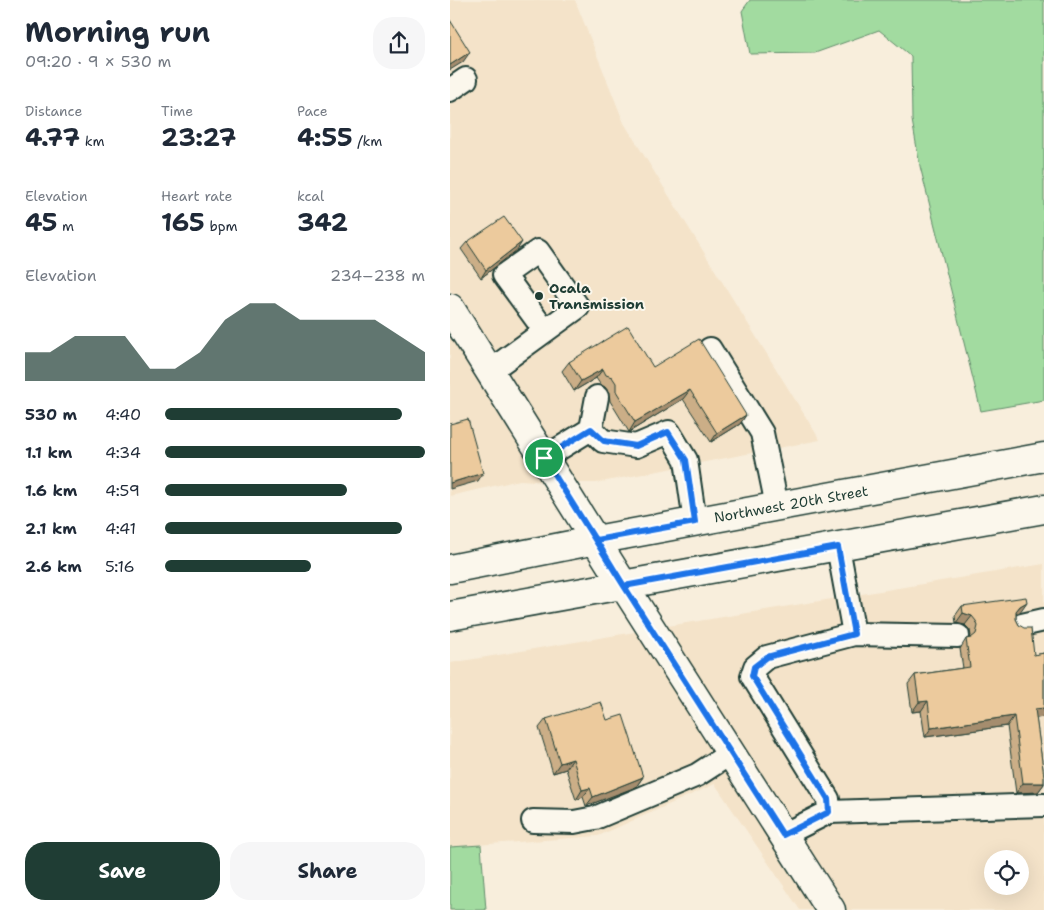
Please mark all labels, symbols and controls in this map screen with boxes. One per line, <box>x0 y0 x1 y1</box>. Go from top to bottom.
text: Morning run <box>25 13 210 51</box>
button: share <box>373 17 425 69</box>
text: 09:20 · 9 × 530 m <box>25 51 171 72</box>
text: Distance <box>25 102 82 120</box>
text: Time <box>161 102 193 120</box>
text: Pace <box>297 102 328 120</box>
text: 4.77 <box>25 120 80 154</box>
text: 23:27 <box>161 120 236 154</box>
text: 4:55 <box>297 120 353 154</box>
text: km <box>80 132 105 150</box>
text: /km <box>353 132 382 150</box>
text: Elevation <box>25 187 88 205</box>
text: Heart rate <box>161 187 232 205</box>
text: kcal <box>297 187 324 205</box>
text: 45 <box>25 205 57 239</box>
text: 165 <box>161 205 205 239</box>
text: 342 <box>297 205 348 239</box>
text: m <box>57 217 74 235</box>
text: bpm <box>205 217 238 235</box>
text: Elevation <box>25 265 97 286</box>
text: 234–238 m <box>330 265 425 286</box>
place label: Ocala Transmission <box>549 279 644 313</box>
marker: Ocala Transmission <box>533 290 545 302</box>
text: 530 m <box>25 404 77 425</box>
text: 4:40 <box>105 404 141 425</box>
pin <box>523 437 565 479</box>
text: 1.1 km <box>25 442 72 463</box>
text: 4:34 <box>105 442 141 463</box>
icon: arrive <box>530 444 558 472</box>
text: 1.6 km <box>25 480 77 501</box>
text: 4:59 <box>105 480 140 501</box>
street label: Northwest 20th Street <box>712 482 870 526</box>
text: 2.1 km <box>25 518 77 539</box>
text: 4:41 <box>105 518 136 539</box>
text: 2.6 km <box>25 556 82 577</box>
text: 5:16 <box>105 556 135 577</box>
button: Save <box>25 842 220 900</box>
button: Share <box>230 842 425 900</box>
map controls <box>984 850 1029 895</box>
button: locate <box>984 850 1029 895</box>

